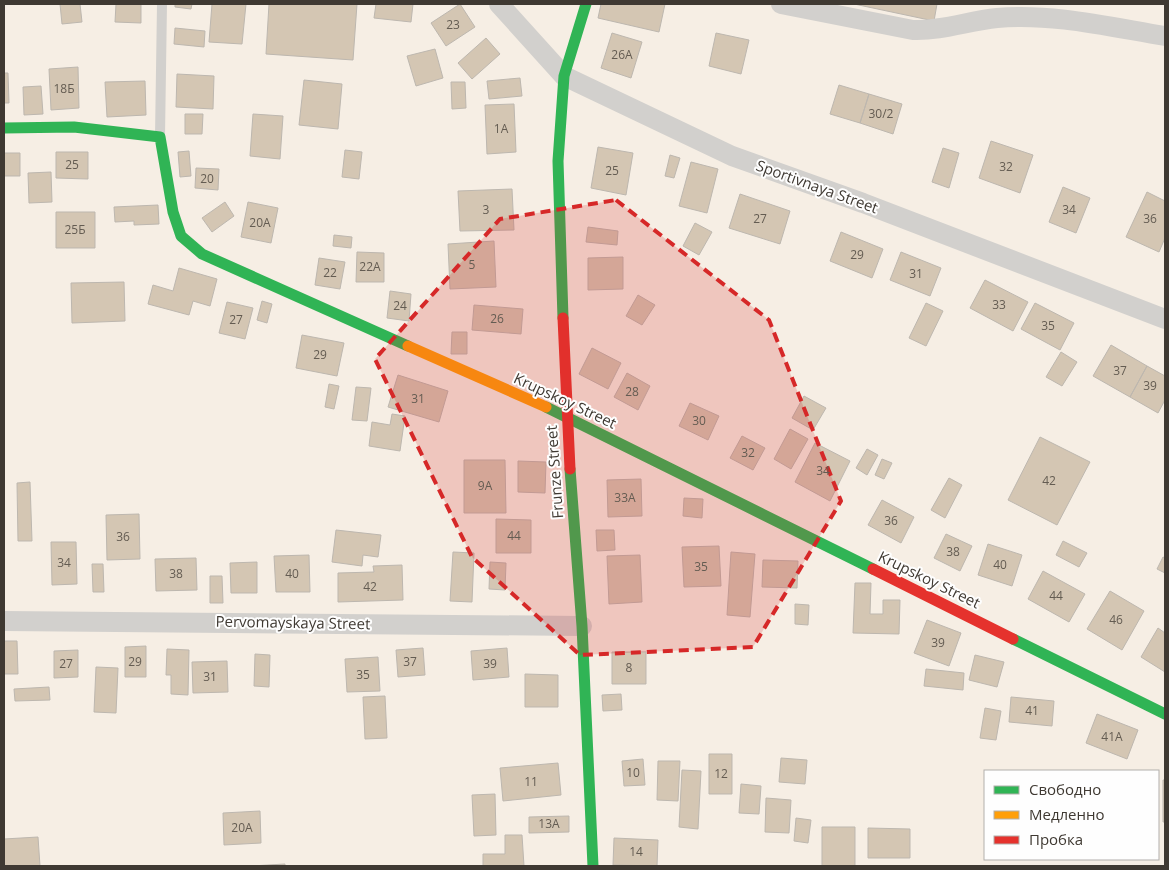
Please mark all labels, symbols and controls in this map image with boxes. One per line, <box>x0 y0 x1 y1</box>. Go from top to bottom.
house number: 23 <box>446 16 460 33</box>
house number: 26А <box>611 46 633 63</box>
house number: 18Б <box>53 80 75 97</box>
house number: 30/2 <box>869 105 894 122</box>
house number: 1А <box>494 120 509 137</box>
street label: Sportivnaya Street <box>754 155 881 217</box>
house number: 25 <box>65 156 79 173</box>
house number: 32 <box>999 158 1013 175</box>
house number: 25 <box>605 162 619 179</box>
house number: 20 <box>200 170 214 187</box>
house number: 3 <box>483 201 490 218</box>
house number: 34 <box>1062 201 1076 218</box>
house number: 27 <box>753 210 767 227</box>
house number: 36 <box>1143 210 1157 227</box>
house number: 20А <box>249 214 271 231</box>
house number: 25Б <box>64 221 86 238</box>
house number: 29 <box>850 246 864 263</box>
house number: 5 <box>469 256 476 273</box>
house number: 22А <box>359 258 381 275</box>
house number: 22 <box>323 264 337 281</box>
house number: 31 <box>909 265 923 282</box>
house number: 33 <box>992 296 1006 313</box>
house number: 24 <box>393 297 407 314</box>
house number: 26 <box>490 310 504 327</box>
house number: 27 <box>229 311 243 328</box>
house number: 35 <box>1041 317 1055 334</box>
house number: 29 <box>313 346 327 363</box>
house number: 37 <box>1113 362 1127 379</box>
street label: Krupskoy Street <box>511 368 620 433</box>
house number: 39 <box>1143 377 1157 394</box>
house number: 28 <box>625 383 639 400</box>
house number: 31 <box>411 390 425 407</box>
house number: 30 <box>692 412 706 429</box>
street label: Frunze Street <box>541 425 567 519</box>
house number: 32 <box>741 444 755 461</box>
house number: 34 <box>816 462 830 479</box>
house number: 42 <box>1042 472 1056 489</box>
house number: 9А <box>478 477 493 494</box>
house number: 33А <box>614 489 636 506</box>
house number: 36 <box>884 512 898 529</box>
house number: 44 <box>507 527 521 544</box>
house number: 36 <box>116 528 130 545</box>
house number: 38 <box>946 543 960 560</box>
street label: Krupskoy Street <box>875 546 984 612</box>
house number: 34 <box>57 554 71 571</box>
house number: 40 <box>993 556 1007 573</box>
house number: 35 <box>694 558 708 575</box>
house number: 38 <box>169 565 183 582</box>
house number: 40 <box>285 565 299 582</box>
house number: 42 <box>363 578 377 595</box>
house number: 44 <box>1049 587 1063 604</box>
street label: Pervomayskaya Street <box>215 611 371 633</box>
house number: 46 <box>1109 611 1123 628</box>
house number: 39 <box>931 634 945 651</box>
house number: 29 <box>128 653 142 670</box>
house number: 37 <box>403 653 417 670</box>
house number: 27 <box>59 655 73 672</box>
house number: 39 <box>483 655 497 672</box>
house number: 8 <box>626 659 633 676</box>
house number: 35 <box>356 666 370 683</box>
house number: 31 <box>203 668 217 685</box>
house number: 41 <box>1025 702 1039 719</box>
house number: 41А <box>1101 728 1123 745</box>
house number: 10 <box>626 764 640 781</box>
house number: 12 <box>714 765 728 782</box>
legend <box>984 770 1159 860</box>
house number: 11 <box>524 773 538 790</box>
text: Свободно <box>1029 779 1101 799</box>
text: Медленно <box>1029 804 1105 824</box>
house number: 13А <box>538 815 560 832</box>
house number: 20А <box>231 819 253 836</box>
text: Пробка <box>1029 829 1083 849</box>
house number: 14 <box>629 843 643 860</box>

